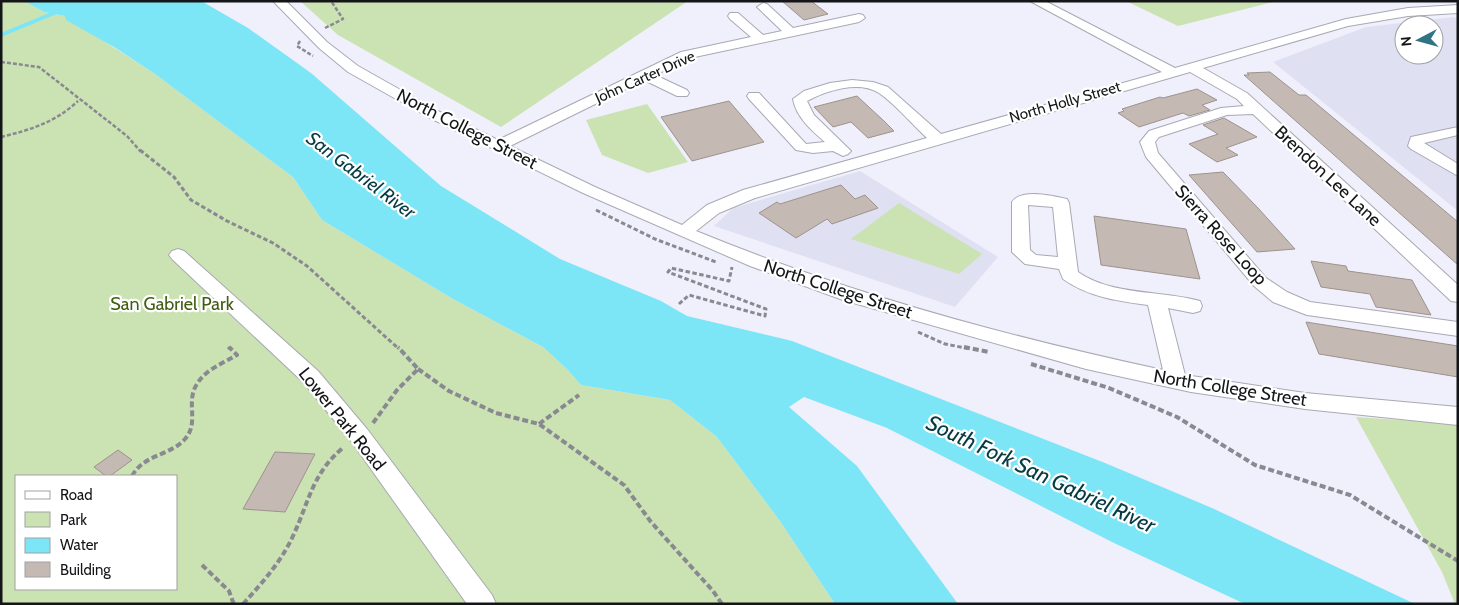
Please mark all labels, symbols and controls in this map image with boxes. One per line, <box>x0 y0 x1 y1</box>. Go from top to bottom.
north arrow <box>1394 15 1444 65</box>
text: N <box>1397 35 1416 47</box>
street label: John Carter Drive <box>591 47 698 107</box>
street label: North Holly Street <box>1007 77 1123 127</box>
street label: North College Street <box>393 84 541 174</box>
street label: Brendon Lee Lane <box>1270 121 1386 231</box>
water label: San Gabriel River <box>302 127 421 224</box>
street label: Sierra Rose Loop <box>1170 180 1272 290</box>
street label: North College Street <box>761 255 915 323</box>
park label: San Gabriel Park <box>110 293 235 315</box>
street label: Lower Park Road <box>294 363 390 475</box>
street label: North College Street <box>1152 365 1308 411</box>
water label: South Fork San Gabriel River <box>922 409 1161 539</box>
legend <box>15 475 178 590</box>
text: Road <box>60 486 93 504</box>
text: Park <box>60 511 87 529</box>
text: Water <box>60 536 98 554</box>
text: Building <box>60 561 111 579</box>

